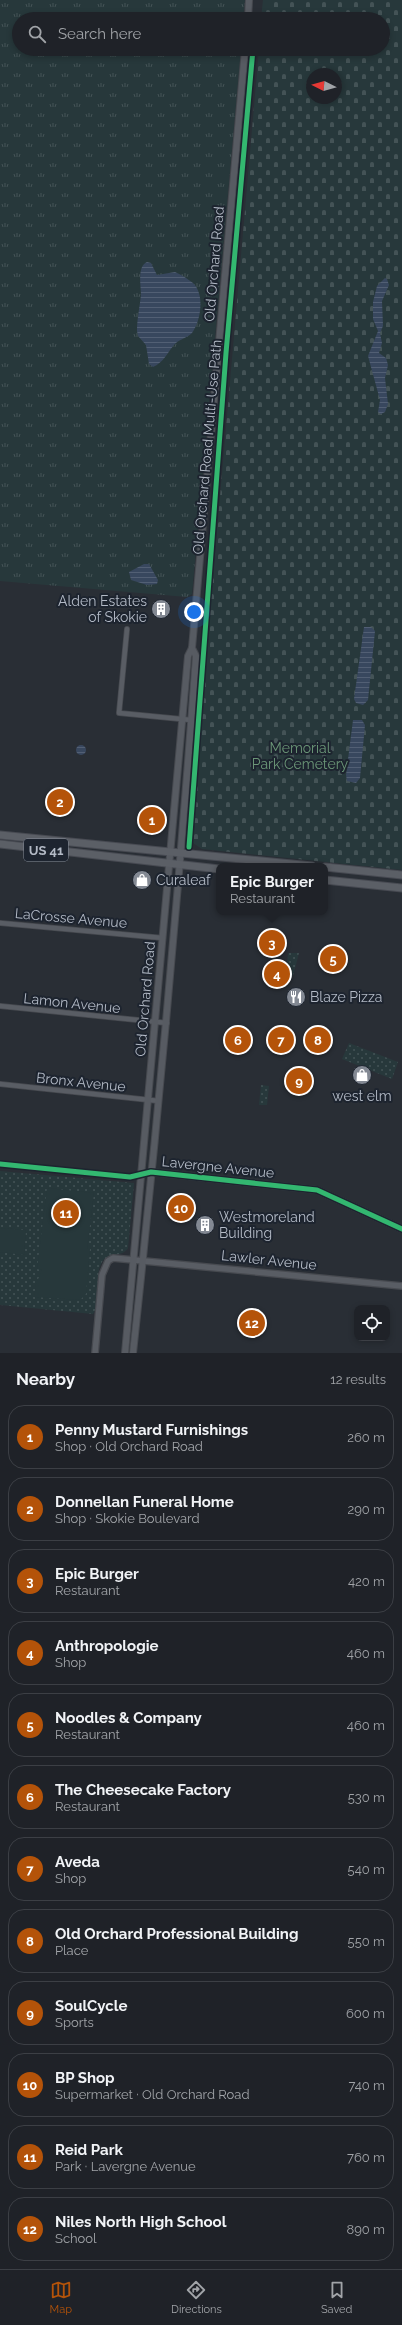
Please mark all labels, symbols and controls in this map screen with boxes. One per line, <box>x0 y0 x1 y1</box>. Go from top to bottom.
search box <box>12 12 390 56</box>
icon: search <box>26 23 48 45</box>
text: Search here <box>58 25 141 43</box>
north arrow <box>306 68 342 104</box>
street label: Old Orchard Road <box>201 206 227 322</box>
street label: Old Orchard Road Multi-Use Path <box>190 339 224 555</box>
place label: Alden Estates of Skokie <box>58 593 147 625</box>
building icon: Alden Estates of Skokie <box>150 598 172 620</box>
your location <box>184 602 204 622</box>
park label: Memorial Park Cemetery <box>252 740 349 772</box>
pin: 2 <box>47 787 73 817</box>
pin: 1 <box>139 805 165 835</box>
road number: US 41 <box>24 839 68 861</box>
popup <box>216 863 328 915</box>
shop icon: Curaleaf <box>131 869 153 891</box>
place label: Curaleaf <box>156 872 212 888</box>
text: Epic Burger <box>230 873 314 891</box>
text: Restaurant <box>230 891 295 906</box>
street label: LaCrosse Avenue <box>14 905 128 931</box>
pin: 3 <box>259 928 285 958</box>
street label: Old Orchard Road <box>132 941 158 1057</box>
pin: 5 <box>320 944 346 974</box>
pin: 4 <box>264 959 290 989</box>
restaurant icon: Blaze Pizza <box>285 986 307 1008</box>
place label: Blaze Pizza <box>310 989 382 1005</box>
street label: Lamon Avenue <box>23 990 121 1016</box>
pin: 6 <box>225 1025 251 1055</box>
pin: 7 <box>268 1025 294 1055</box>
pin: 8 <box>305 1025 331 1055</box>
shop icon: west elm <box>351 1064 373 1086</box>
pin: 9 <box>286 1066 312 1096</box>
street label: Bronx Avenue <box>35 1069 127 1095</box>
place label: west elm <box>332 1088 392 1104</box>
street label: Lavergne Avenue <box>161 1153 275 1181</box>
pin: 10 <box>168 1193 194 1223</box>
pin: 11 <box>53 1198 79 1228</box>
place label: Westmoreland Building <box>219 1209 315 1241</box>
building icon: Westmoreland Building <box>194 1214 216 1236</box>
street label: Lawler Avenue <box>221 1247 317 1273</box>
map controls <box>354 1305 390 1341</box>
button: locate <box>354 1305 390 1341</box>
pin: 12 <box>239 1308 265 1338</box>
text: Nearby <box>16 1369 75 1389</box>
text: 12 results <box>330 1372 386 1387</box>
text: Penny Mustard Furnishings <box>55 1421 248 1439</box>
text: 1 <box>27 1430 33 1445</box>
text: 260 m <box>347 1430 385 1445</box>
text: Shop · Old Orchard Road <box>55 1439 203 1454</box>
text: Donnellan Funeral Home <box>55 1493 234 1511</box>
text: 2 <box>26 1502 34 1517</box>
text: 290 m <box>347 1502 385 1517</box>
text: Shop · Skokie Boulevard <box>55 1511 200 1526</box>
text: Epic Burger <box>55 1565 139 1583</box>
text: 3 <box>26 1574 34 1589</box>
text: 420 m <box>348 1574 385 1589</box>
text: Restaurant <box>55 1583 120 1598</box>
text: Anthropologie <box>55 1637 158 1655</box>
text: 4 <box>26 1646 34 1661</box>
text: 460 m <box>347 1646 385 1661</box>
text: Shop <box>55 1655 86 1670</box>
text: Noodles & Company <box>55 1709 202 1727</box>
text: 5 <box>26 1718 34 1733</box>
text: 460 m <box>347 1718 385 1733</box>
text: Restaurant <box>55 1727 120 1742</box>
text: The Cheesecake Factory <box>55 1781 231 1799</box>
text: 6 <box>26 1790 34 1805</box>
text: 530 m <box>348 1790 385 1805</box>
text: Restaurant <box>55 1799 120 1814</box>
text: Aveda <box>55 1853 100 1871</box>
text: 7 <box>26 1862 34 1877</box>
text: 540 m <box>348 1862 385 1877</box>
text: Shop <box>55 1871 86 1886</box>
text: Old Orchard Professional Building <box>55 1925 298 1943</box>
text: 8 <box>26 1934 34 1949</box>
text: 550 m <box>348 1934 385 1949</box>
text: Place <box>55 1943 88 1958</box>
text: SoulCycle <box>55 1997 128 2015</box>
text: 9 <box>26 2006 34 2021</box>
text: 600 m <box>346 2006 385 2021</box>
text: Sports <box>55 2015 94 2030</box>
text: BP Shop <box>55 2069 115 2087</box>
text: 10 <box>23 2078 37 2093</box>
text: 740 m <box>348 2078 385 2093</box>
text: Supermarket · Old Orchard Road <box>55 2087 250 2102</box>
text: Reid Park <box>55 2141 123 2159</box>
text: 11 <box>24 2150 36 2165</box>
text: 760 m <box>347 2150 385 2165</box>
text: Park · Lavergne Avenue <box>55 2159 196 2174</box>
text: Niles North High School <box>55 2213 226 2231</box>
text: 12 <box>23 2222 37 2237</box>
text: 890 m <box>346 2222 385 2237</box>
text: School <box>55 2231 97 2246</box>
tab: Map <box>50 2279 72 2316</box>
tab: Directions <box>171 2279 222 2316</box>
tab: Saved <box>321 2279 352 2316</box>

